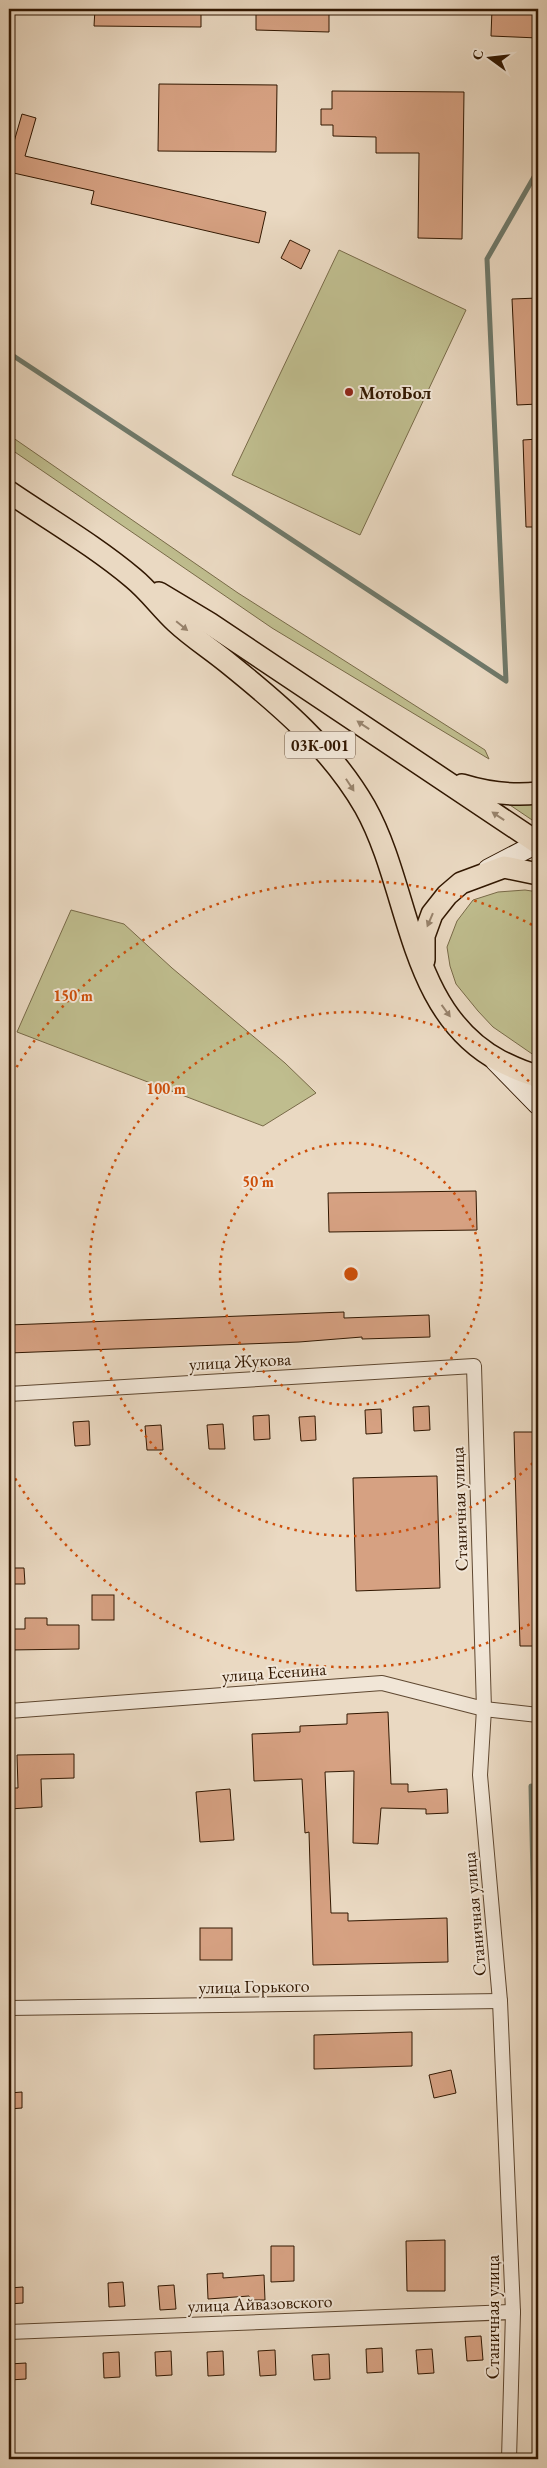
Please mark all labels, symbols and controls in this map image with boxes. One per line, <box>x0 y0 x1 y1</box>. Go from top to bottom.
north arrow <box>464 32 514 82</box>
text: С <box>467 47 487 62</box>
place label: МотоБол <box>359 381 431 404</box>
marker: МотоБол <box>343 386 355 398</box>
one-way arrow <box>175 621 188 632</box>
one-way arrow <box>356 721 370 730</box>
road number: 03К-001 <box>285 732 355 758</box>
one-way arrow <box>345 778 355 791</box>
one-way arrow <box>491 811 505 821</box>
one-way arrow <box>426 913 434 927</box>
text: 150 m <box>53 986 93 1005</box>
one-way arrow <box>441 1004 451 1018</box>
text: 100 m <box>146 1079 186 1098</box>
text: 50 m <box>242 1172 274 1191</box>
centre of rings <box>342 1265 360 1283</box>
street label: улица Жукова <box>188 1347 293 1375</box>
street label: Станичная улица <box>445 1446 473 1572</box>
street label: улица Есенина <box>221 1657 328 1687</box>
street label: Станичная улица <box>457 1850 491 1977</box>
street label: улица Горького <box>198 1974 310 1998</box>
street label: Станичная улица <box>481 2254 504 2379</box>
street label: улица Айвазовского <box>187 2289 333 2317</box>

